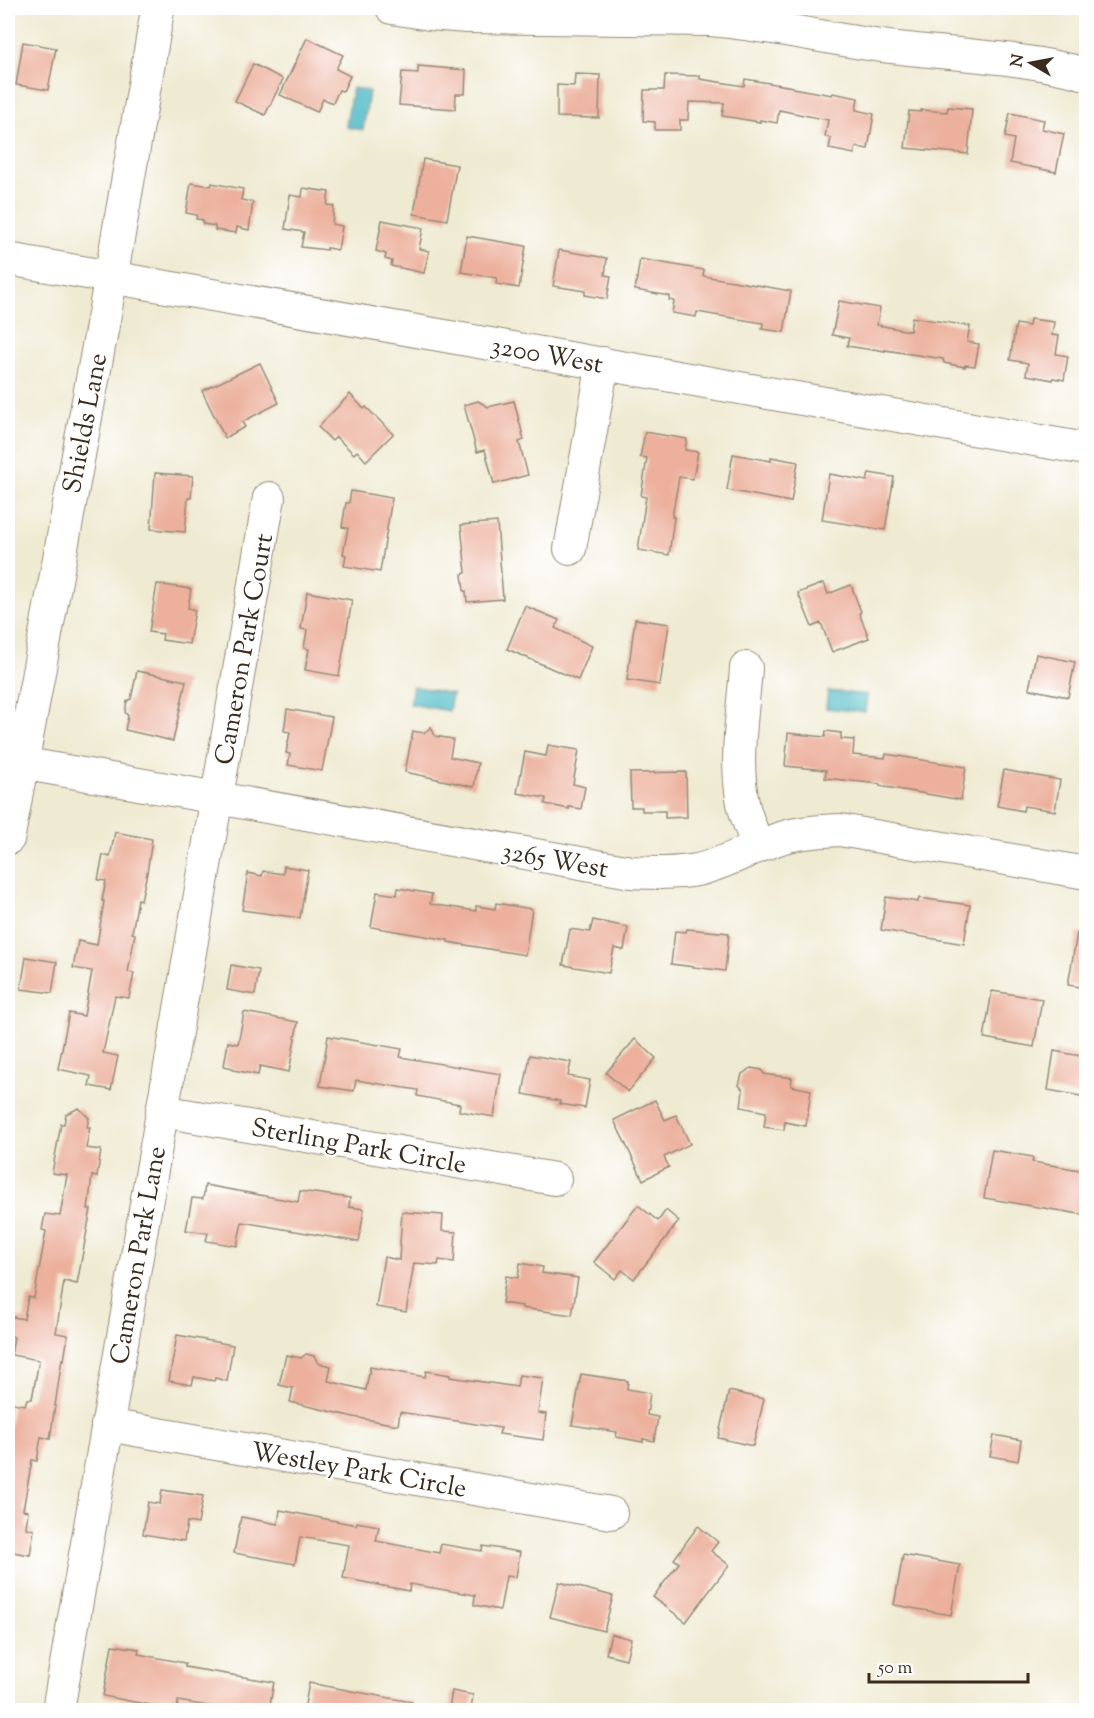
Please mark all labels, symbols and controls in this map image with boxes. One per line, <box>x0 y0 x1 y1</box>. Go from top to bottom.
north arrow <box>1001 33 1061 93</box>
text: N <box>1006 52 1031 69</box>
street label: 3200 West <box>488 328 606 385</box>
street label: Shields Lane <box>55 350 118 497</box>
street label: Cameron Park Court <box>207 531 284 768</box>
street label: 3265 West <box>498 834 611 889</box>
street label: Sterling Park Circle <box>248 1110 469 1185</box>
street label: Cameron Park Lane <box>102 1143 177 1367</box>
street label: Westley Park Circle <box>248 1434 469 1509</box>
scale bar <box>869 1646 1028 1684</box>
text: 50 m <box>877 1656 913 1682</box>

